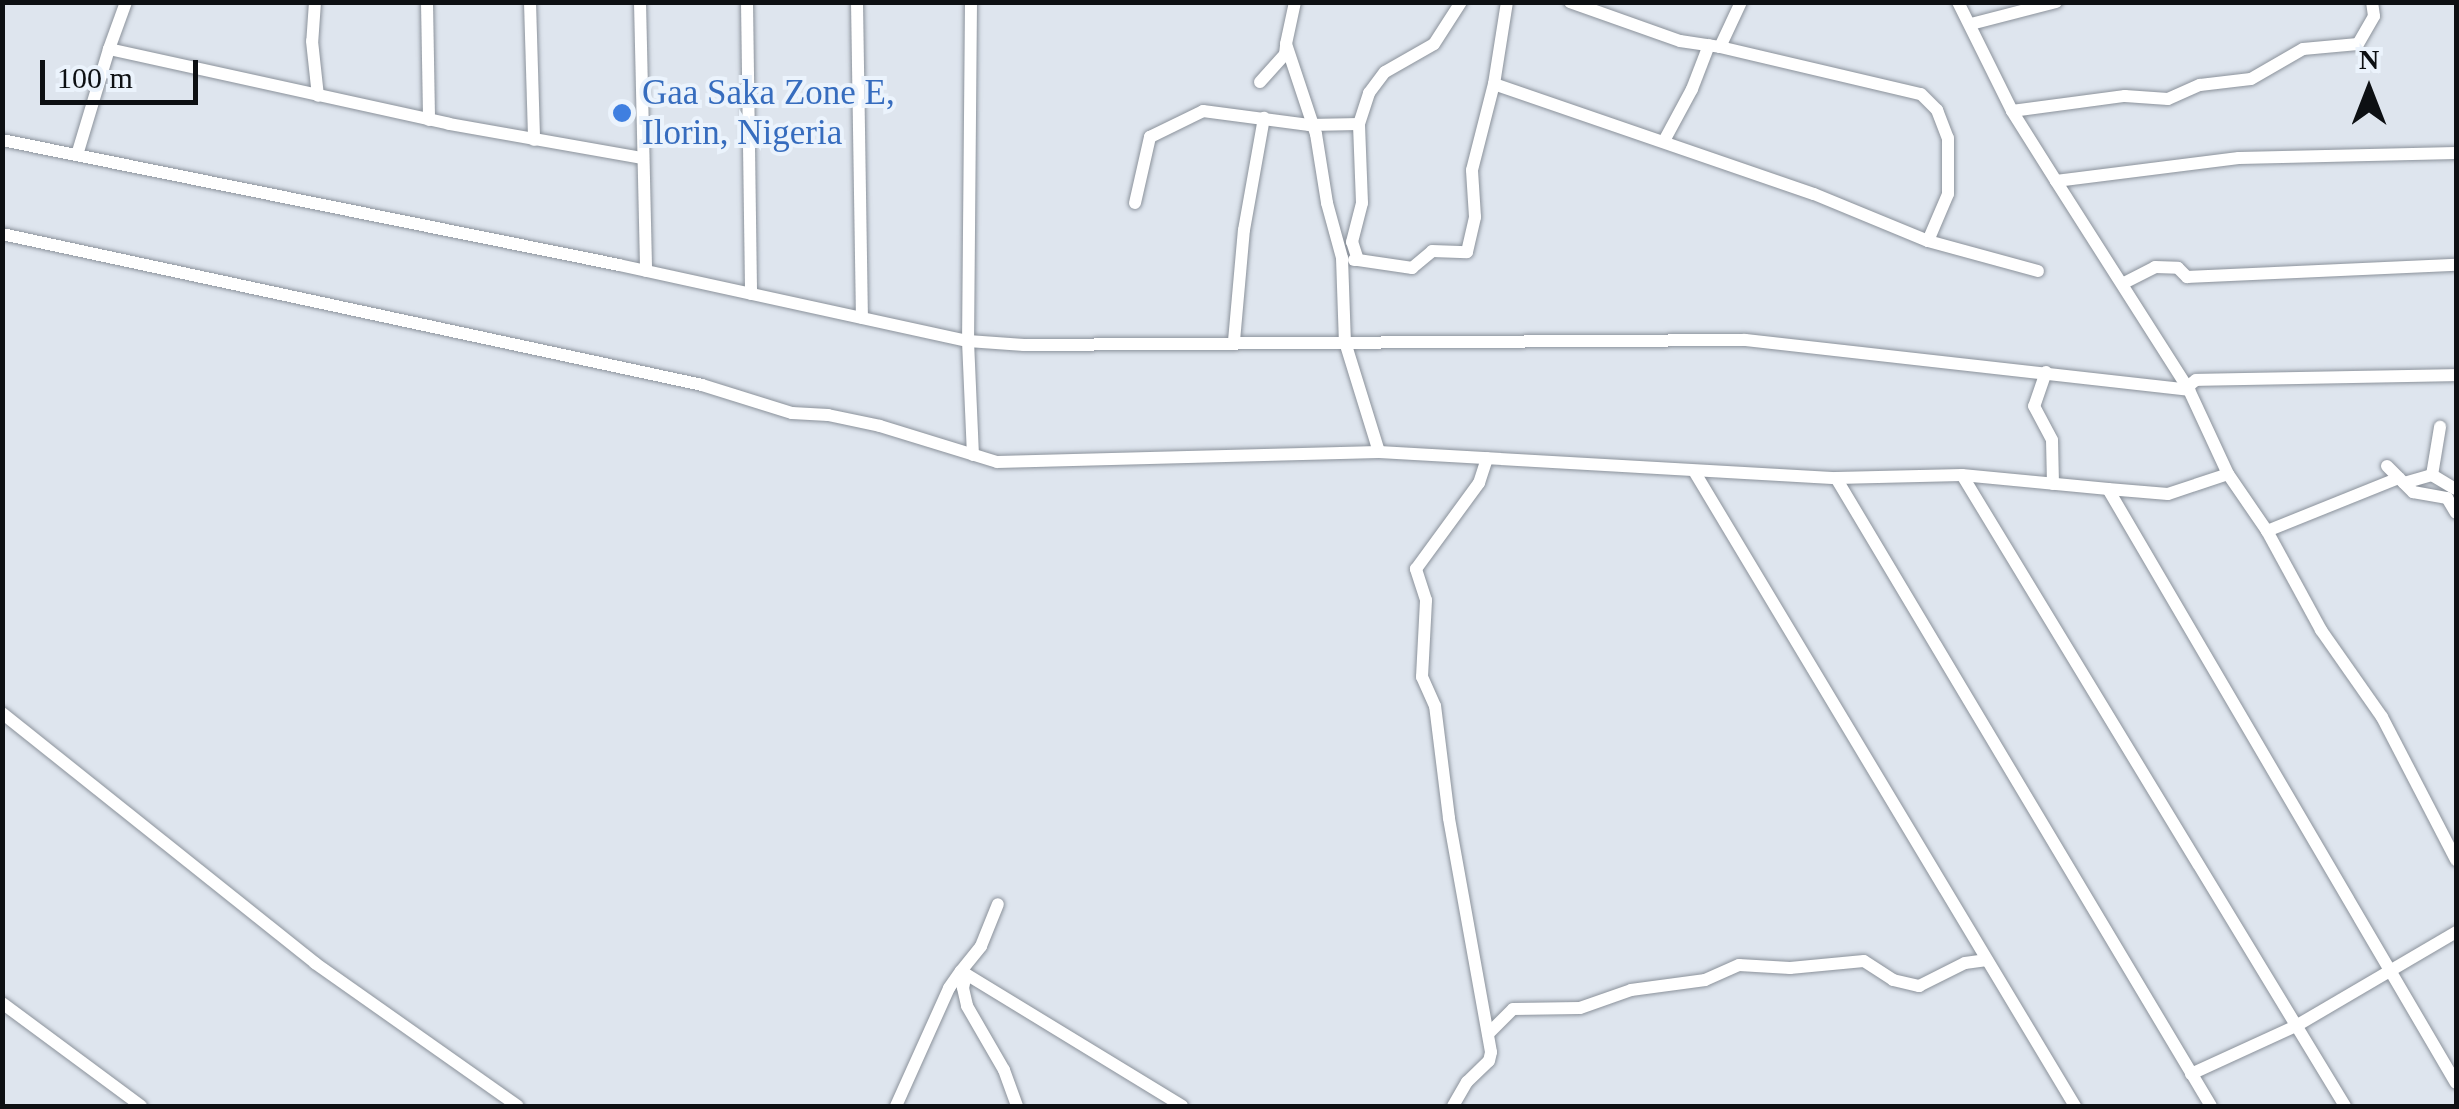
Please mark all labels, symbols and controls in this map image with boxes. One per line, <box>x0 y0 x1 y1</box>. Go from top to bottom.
scale bar <box>45 40 202 102</box>
north arrow <box>2319 40 2419 140</box>
text: N <box>2359 44 2379 75</box>
text: 100 m <box>57 61 133 94</box>
place label: Gaa Saka Zone E, Ilorin, Nigeria <box>642 72 895 154</box>
marker: Gaa Saka Zone E, Ilorin, Nigeria <box>611 102 633 124</box>

